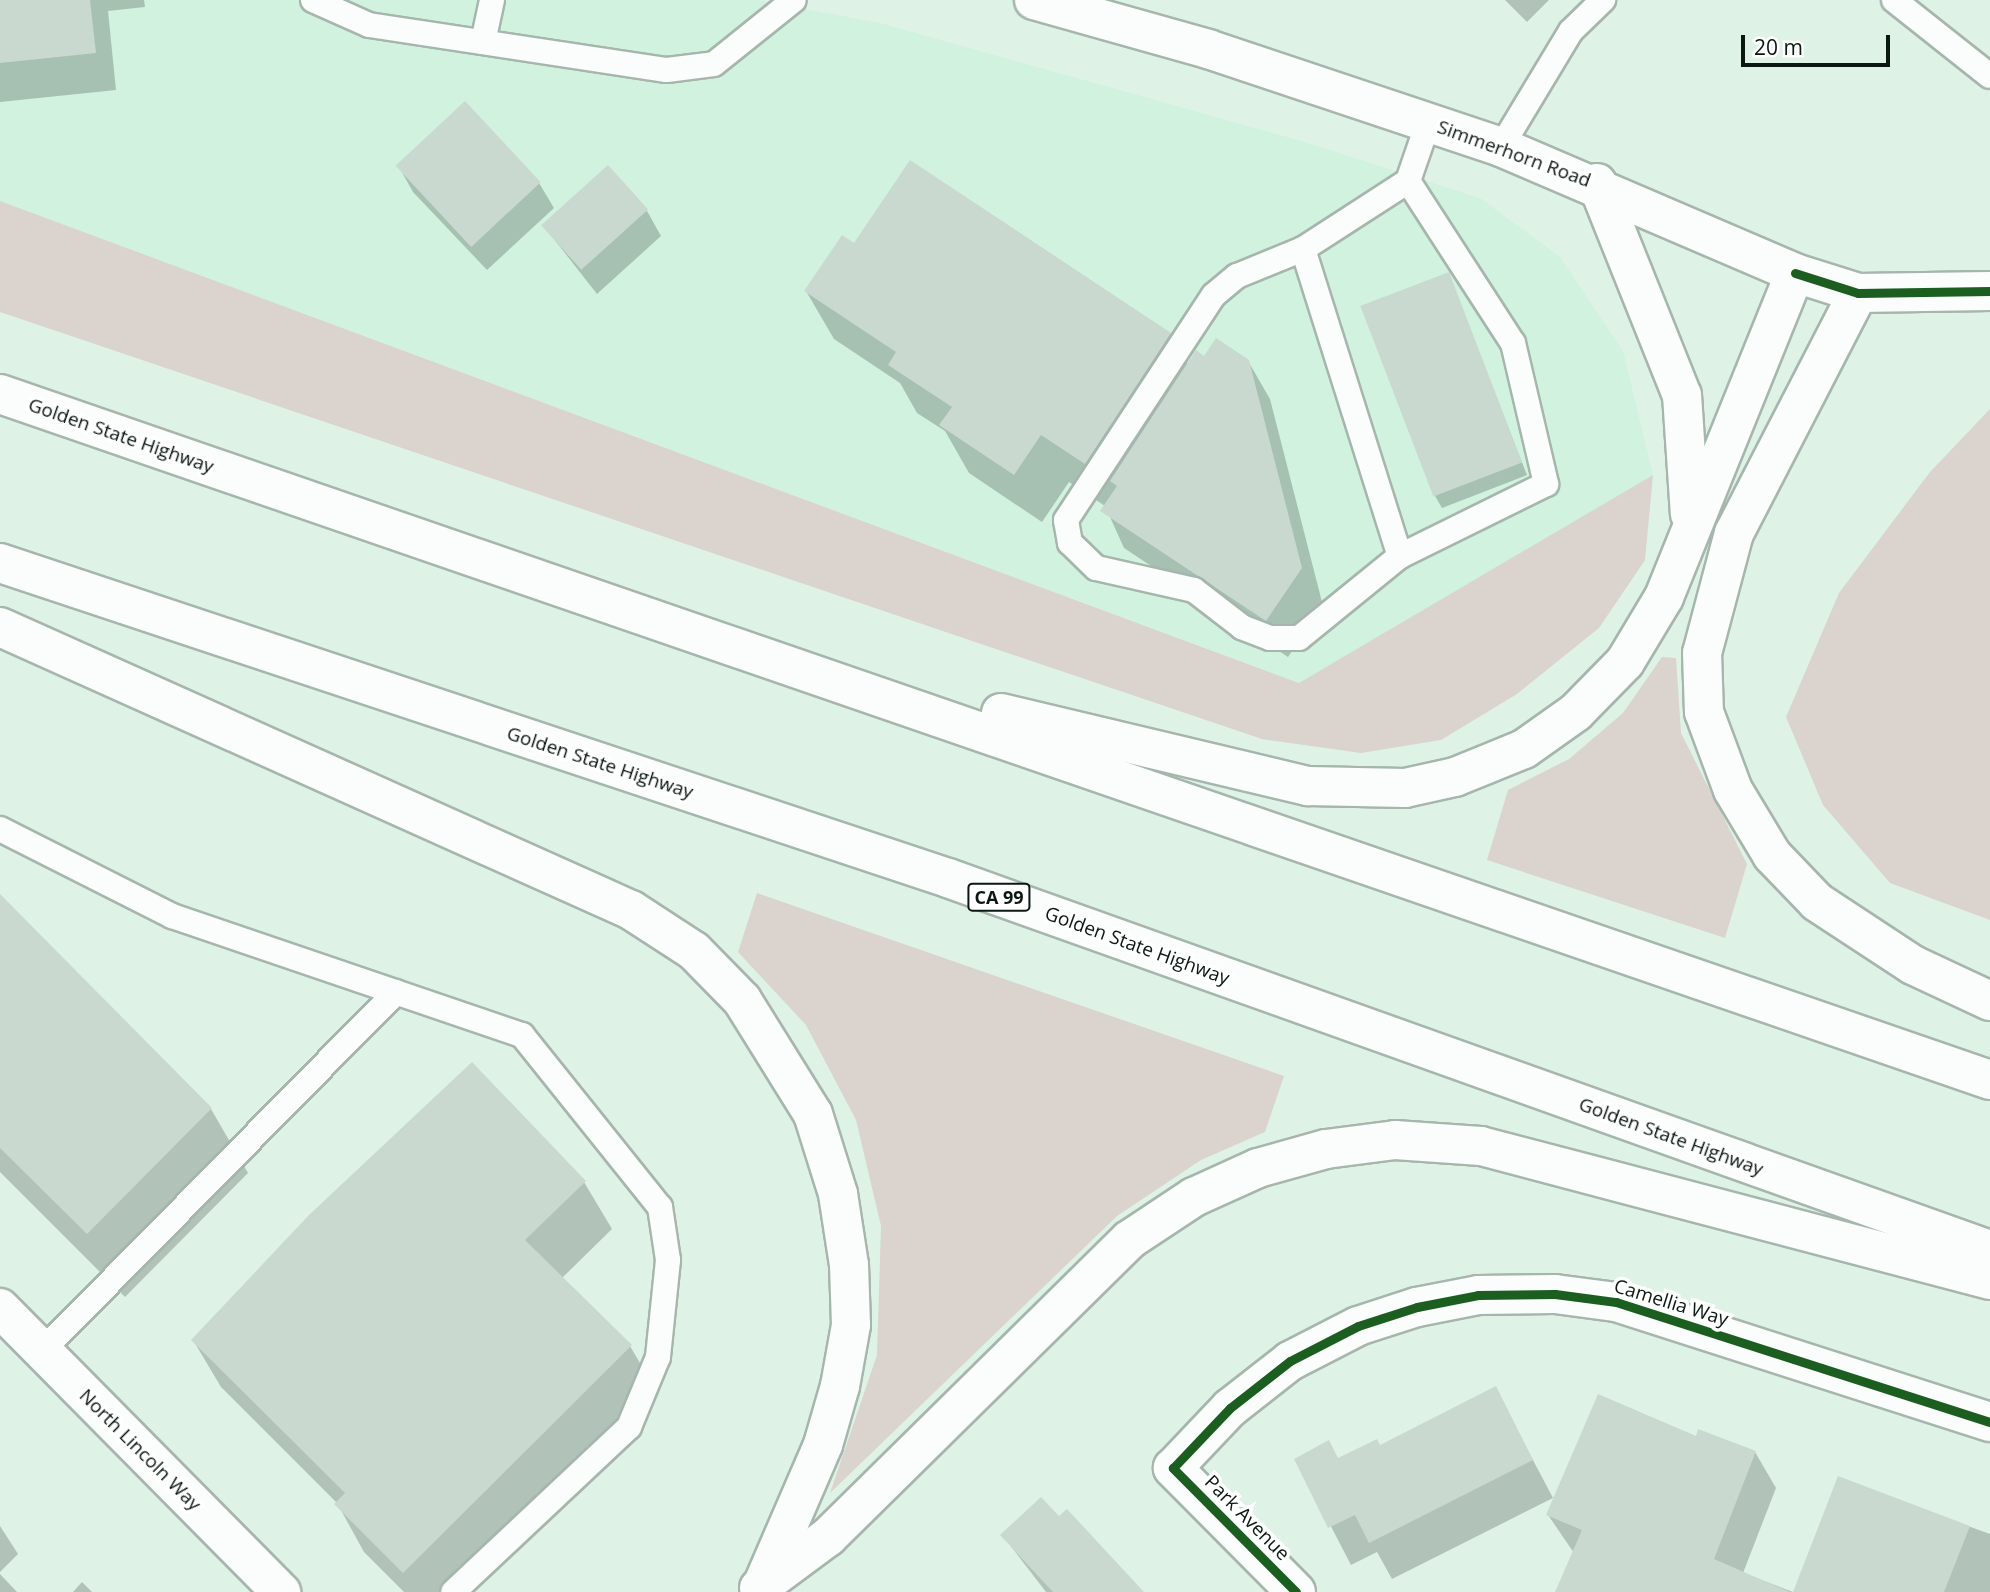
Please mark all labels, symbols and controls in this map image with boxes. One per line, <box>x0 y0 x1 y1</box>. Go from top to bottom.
scale bar <box>1745 21 1894 65</box>
text: 20 m <box>1754 33 1803 61</box>
street label: Simmerhorn Road <box>1434 116 1594 192</box>
street label: Golden State Highway <box>25 394 217 478</box>
street label: Golden State Highway <box>504 722 696 804</box>
road number: CA 99 <box>966 882 1032 912</box>
street label: Golden State Highway <box>1042 902 1232 990</box>
street label: Golden State Highway <box>1576 1093 1766 1181</box>
street label: Camellia Way <box>1611 1275 1731 1331</box>
street label: North Lincoln Way <box>74 1384 206 1516</box>
street label: Park Avenue <box>1200 1471 1294 1565</box>

